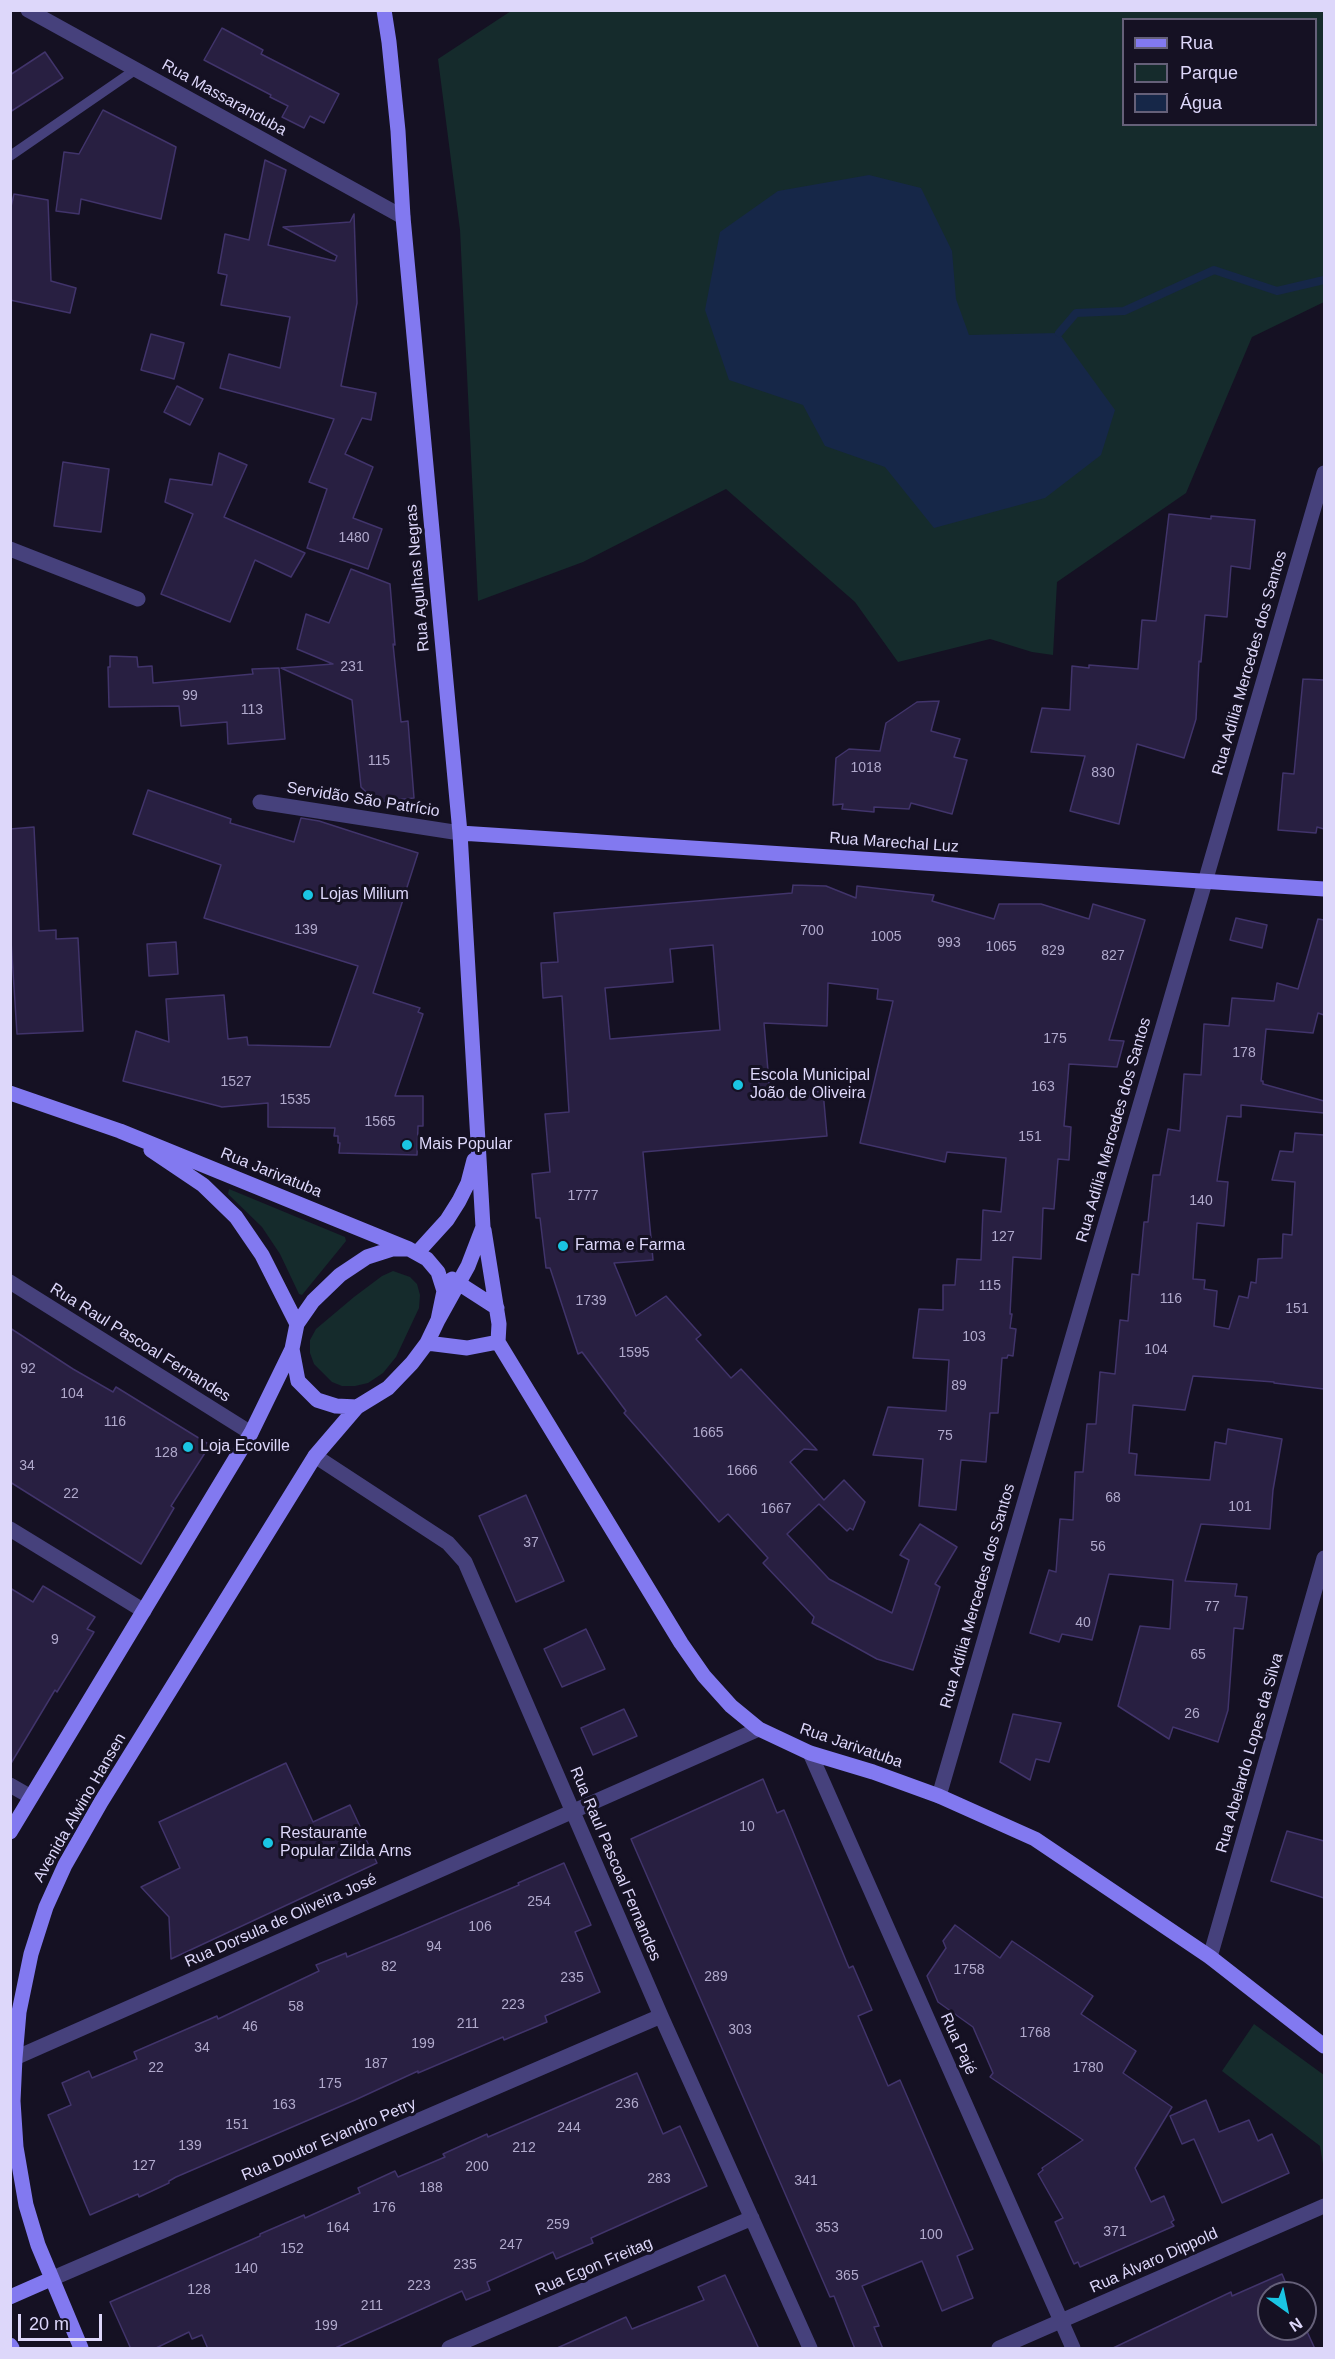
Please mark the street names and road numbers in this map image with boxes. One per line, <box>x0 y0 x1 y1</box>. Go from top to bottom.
street label: Rua Massaranduba <box>158 56 290 140</box>
street label: Rua Agulhas Negras <box>402 504 434 652</box>
street label: Rua Adília Mercedes dos Santos <box>1209 548 1291 778</box>
street label: Servidão São Patrício <box>285 778 441 822</box>
street label: Rua Marechal Luz <box>829 829 959 857</box>
street label: Rua Adília Mercedes dos Santos <box>1073 1015 1155 1245</box>
street label: Rua Jarivatuba <box>218 1144 324 1202</box>
street label: Rua Raul Pascoal Fernandes <box>46 1279 234 1407</box>
street label: Rua Adília Mercedes dos Santos <box>937 1481 1019 1711</box>
street label: Rua Abelardo Lopes da Silva <box>1212 1651 1288 1855</box>
street label: Rua Jarivatuba <box>797 1719 905 1773</box>
street label: Avenida Alwino Hansen <box>30 1730 130 1886</box>
street label: Rua Raul Pascoal Fernandes <box>565 1764 665 1964</box>
street label: Rua Dorsula de Oliveira José <box>182 1870 380 1972</box>
street label: Rua Pajé <box>936 2010 980 2078</box>
street label: Rua Doutor Evandro Petry <box>239 2095 419 2185</box>
street label: Rua Álvaro Dippold <box>1087 2224 1221 2298</box>
street label: Rua Egon Freitag <box>533 2234 655 2300</box>

